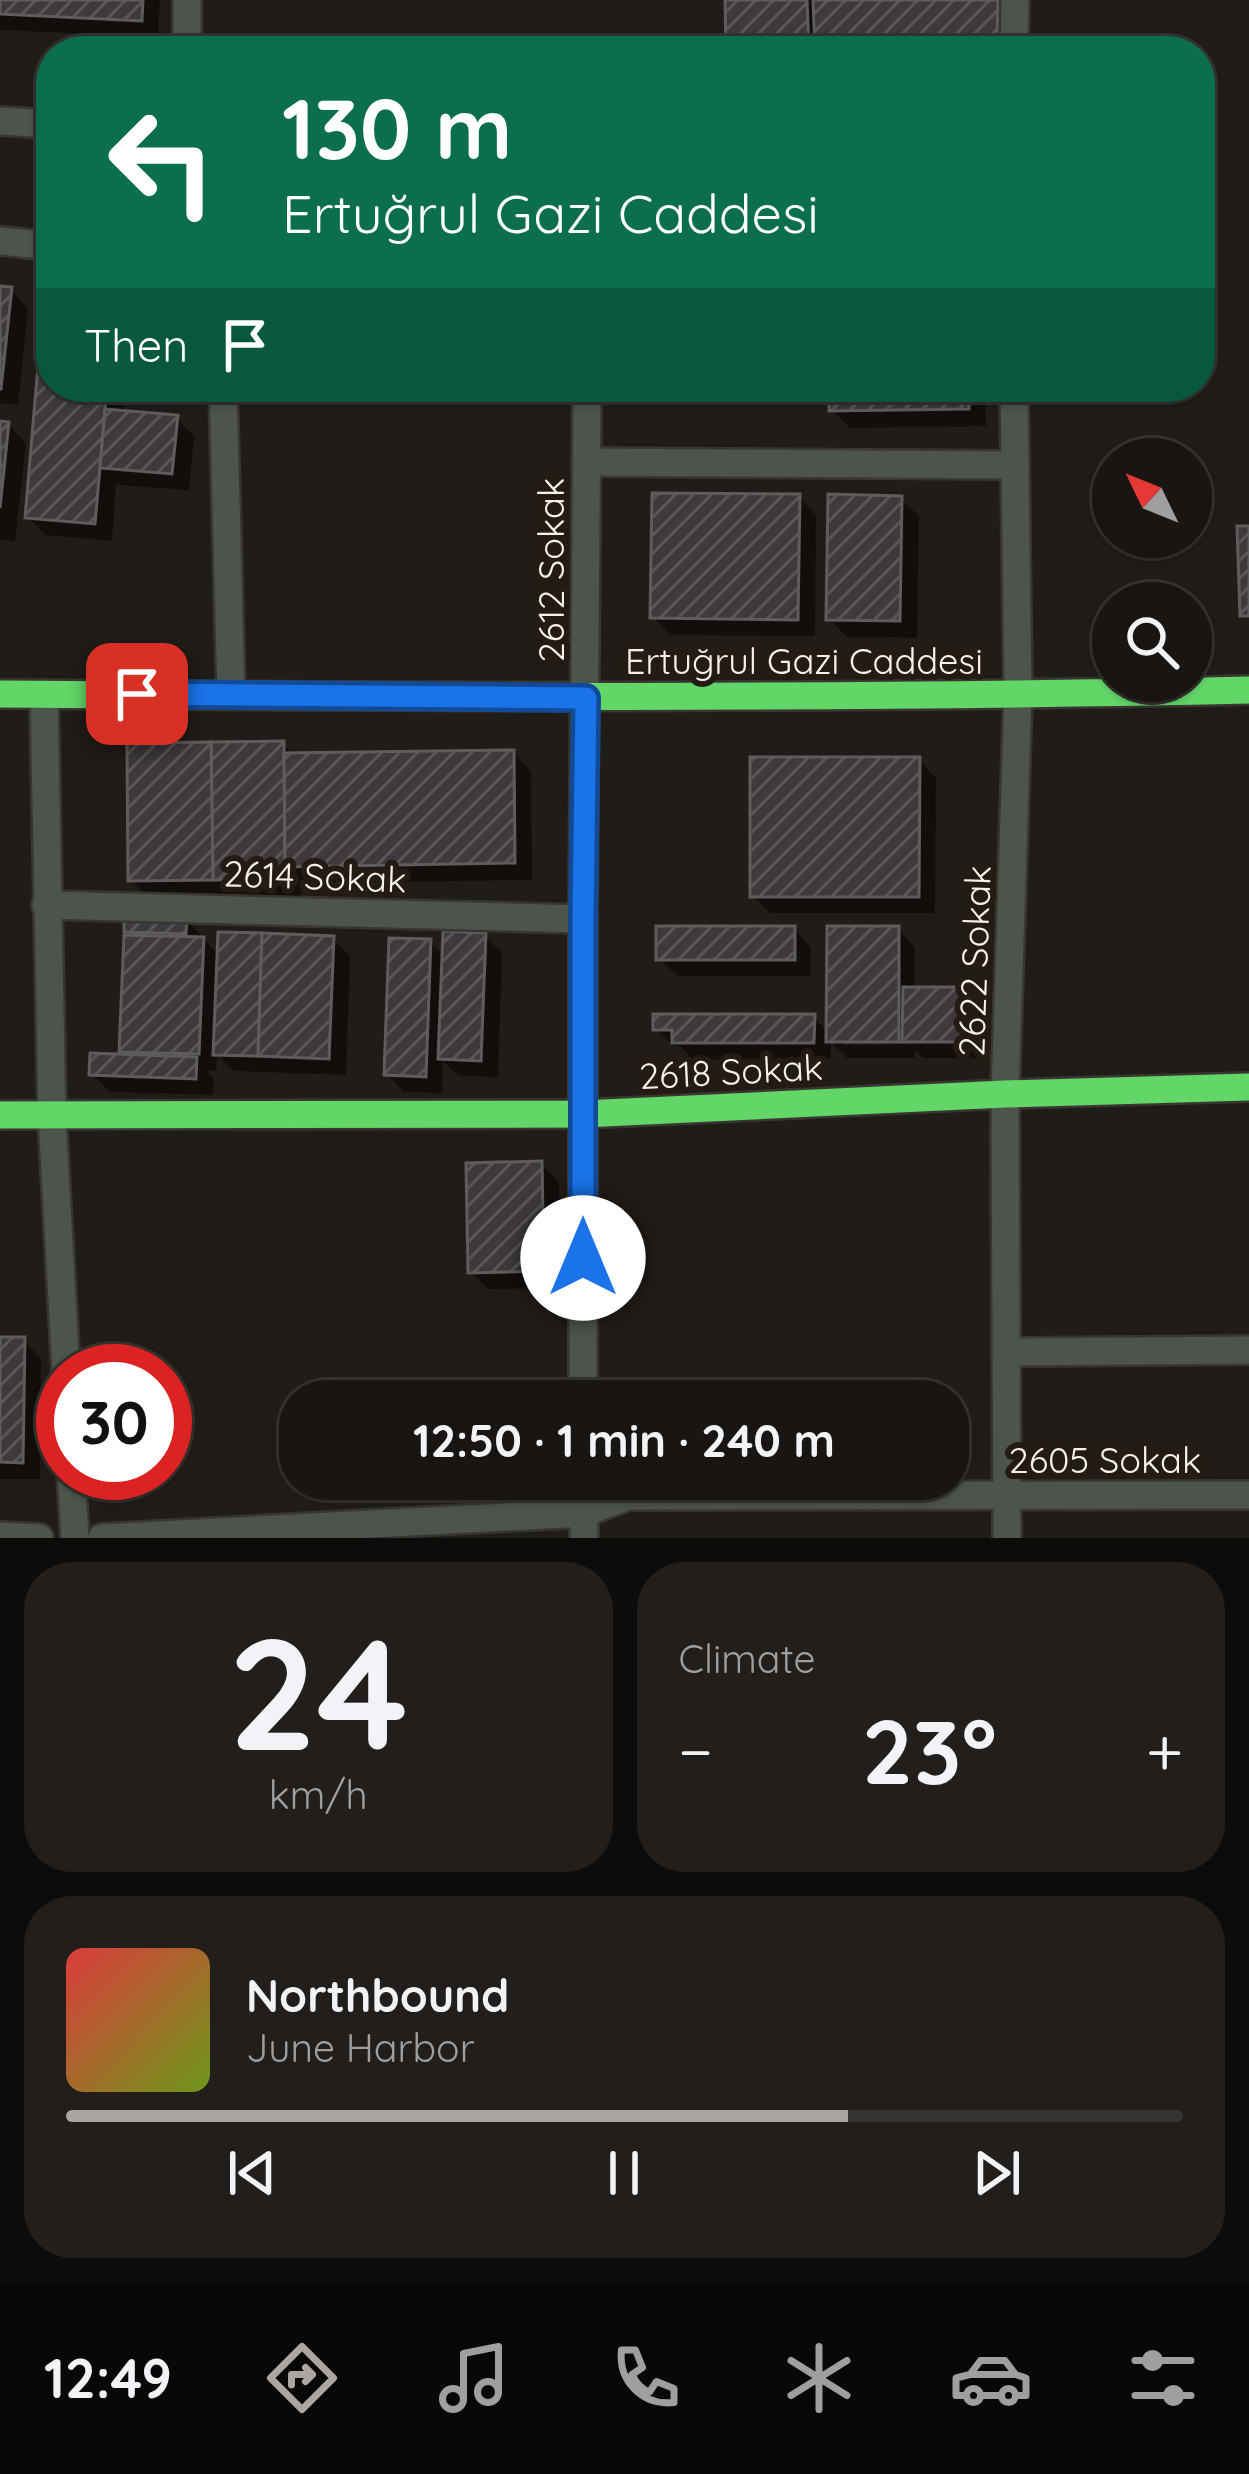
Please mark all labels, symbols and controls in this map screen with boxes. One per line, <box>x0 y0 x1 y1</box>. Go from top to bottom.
text: 130 m <box>282 75 512 180</box>
icon: left <box>84 84 240 240</box>
text: Ertuğrul Gazi Caddesi <box>282 179 819 247</box>
icon: arrive <box>212 312 278 378</box>
text: Then <box>84 317 188 373</box>
north arrow <box>1092 438 1212 558</box>
map controls <box>1092 438 1212 702</box>
street label: 2612 Sokak <box>528 478 573 662</box>
button: search <box>1092 582 1212 702</box>
street label: Ertuğrul Gazi Caddesi <box>625 638 983 683</box>
pin <box>86 643 188 745</box>
icon: arrive <box>104 661 170 727</box>
street label: 2614 Sokak <box>223 850 407 902</box>
street label: 2622 Sokak <box>948 865 1000 1057</box>
street label: 2618 Sokak <box>638 1044 824 1098</box>
position arrow <box>520 1195 646 1321</box>
speed limit sign: 30 <box>36 1344 192 1500</box>
text: 12:50 · 1 min · 240 m <box>413 1412 835 1468</box>
street label: 2605 Sokak <box>1009 1437 1201 1482</box>
text: 24 <box>228 1594 409 1789</box>
text: Climate <box>679 1634 816 1683</box>
text: 23° <box>862 1694 997 1807</box>
text: − <box>679 1709 713 1792</box>
text: + <box>1146 1709 1183 1792</box>
text: km/h <box>269 1770 368 1819</box>
text: Northbound <box>246 1967 509 2023</box>
text: June Harbor <box>246 2023 475 2072</box>
icon: previous <box>219 2140 285 2206</box>
icon: pause <box>591 2140 657 2206</box>
icon: next <box>964 2140 1030 2206</box>
icon: directions <box>260 2336 344 2420</box>
icon: music <box>432 2336 516 2420</box>
icon: phone <box>604 2336 688 2420</box>
icon: climate <box>777 2336 861 2420</box>
icon: car <box>949 2336 1033 2420</box>
icon: filters <box>1121 2336 1205 2420</box>
text: 12:49 <box>44 2344 172 2412</box>

